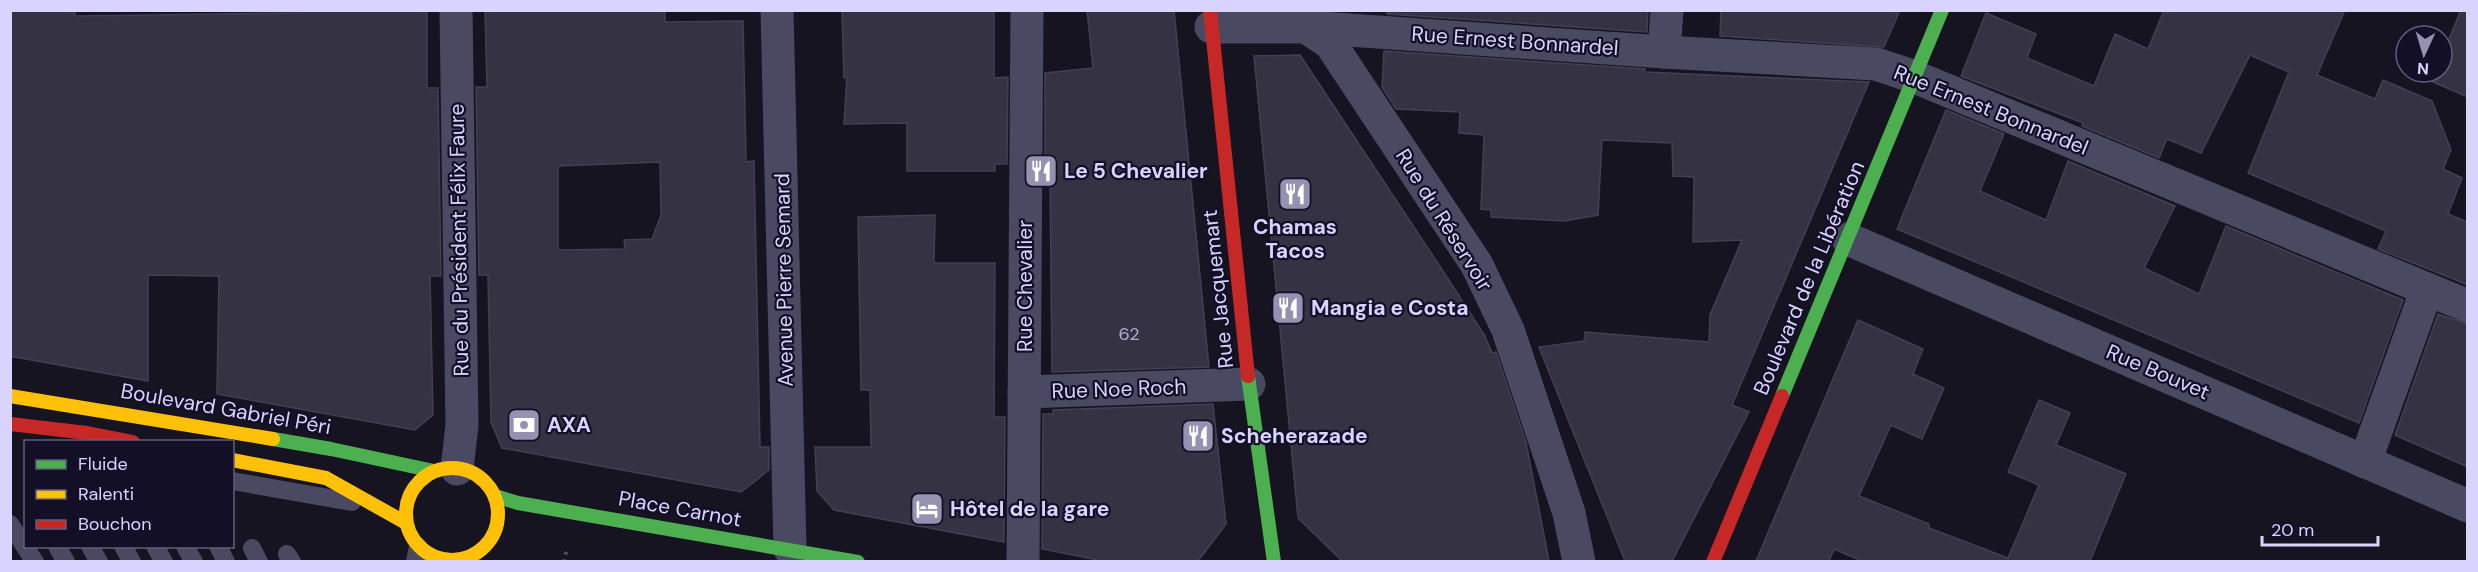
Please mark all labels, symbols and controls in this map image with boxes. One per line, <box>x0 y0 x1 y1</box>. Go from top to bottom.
street label: Rue Ernest Bonnardel <box>1411 20 1619 62</box>
north arrow <box>2394 24 2454 84</box>
street label: Rue Ernest Bonnardel <box>1890 58 2092 162</box>
text: N <box>2416 58 2430 79</box>
street label: Rue du Président Félix Faure <box>443 103 475 377</box>
street label: Rue du Réservoir <box>1389 144 1499 297</box>
restaurant icon: Le 5 Chevalier <box>1023 153 1059 189</box>
place label: Le 5 Chevalier <box>1064 157 1208 185</box>
street label: Boulevard de la Libération <box>1747 157 1871 399</box>
street label: Avenue Pierre Semard <box>768 173 800 387</box>
restaurant icon: Chamas Tacos <box>1277 176 1313 212</box>
street label: Rue Jacquemart <box>1196 208 1240 370</box>
place label: Chamas Tacos <box>1253 213 1337 265</box>
street label: Rue Chevalier <box>1011 220 1039 352</box>
restaurant icon: Mangia e Costa <box>1270 290 1306 326</box>
place label: Mangia e Costa <box>1311 294 1469 322</box>
house number: 62 <box>1118 322 1140 346</box>
street label: Rue Bouvet <box>2102 338 2214 406</box>
street label: Rue Noe Roch <box>1051 373 1187 405</box>
street label: Boulevard Gabriel Péri <box>119 377 333 441</box>
bank icon: AXA <box>506 407 542 443</box>
place label: AXA <box>547 411 591 439</box>
restaurant icon: Scheherazade <box>1180 418 1216 454</box>
place label: Scheherazade <box>1221 422 1368 450</box>
legend <box>24 440 234 548</box>
text: Fluide <box>78 452 128 476</box>
text: Ralenti <box>78 482 134 506</box>
street label: Place Carnot <box>616 484 744 534</box>
hotel icon: Hôtel de la gare <box>909 491 945 527</box>
place label: Hôtel de la gare <box>950 495 1109 523</box>
scale bar <box>2262 509 2378 547</box>
text: Bouchon <box>78 512 152 536</box>
text: 20 m <box>2271 518 2314 542</box>

